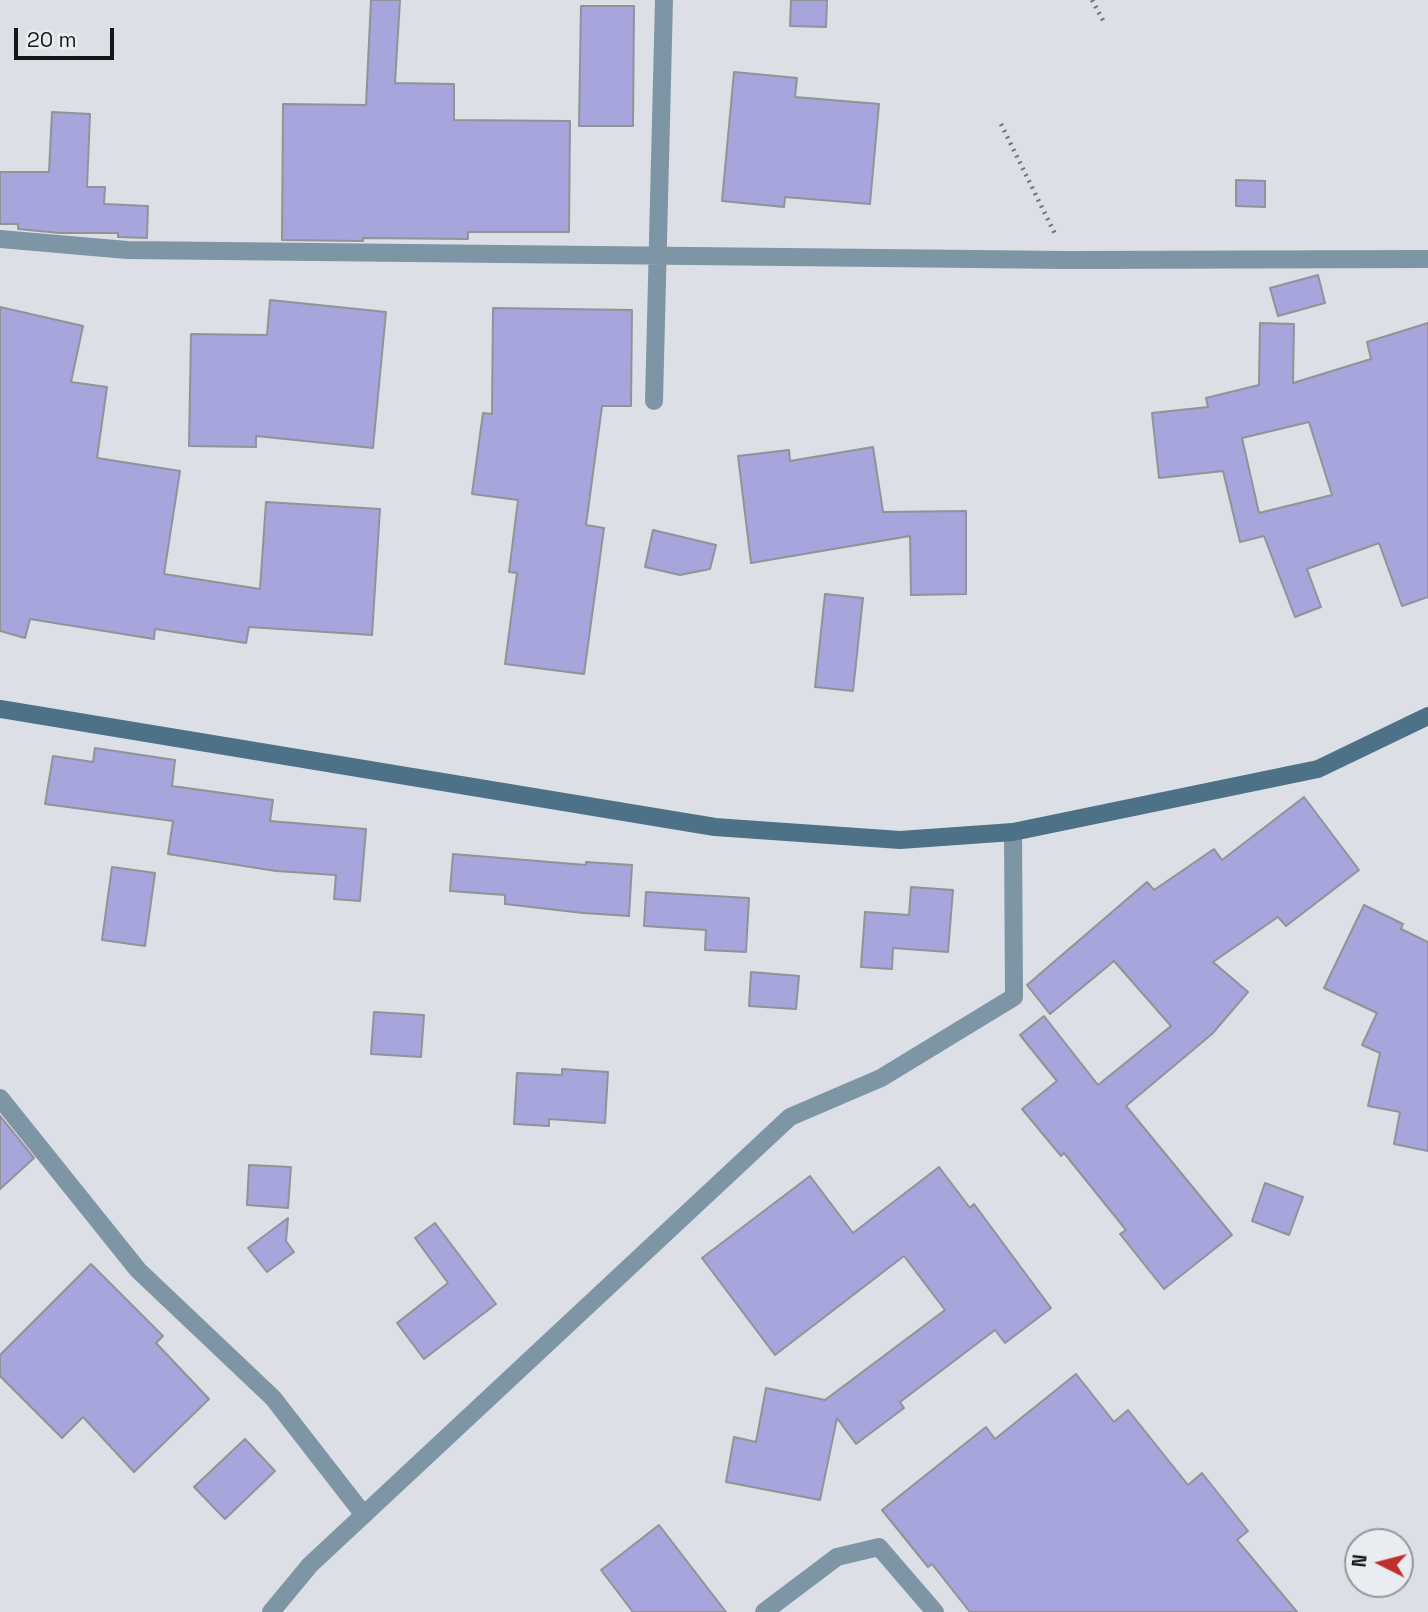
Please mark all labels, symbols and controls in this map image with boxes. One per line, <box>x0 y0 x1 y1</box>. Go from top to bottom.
scale bar <box>18 14 117 58</box>
text: 20 m <box>27 26 77 53</box>
north arrow <box>1344 1528 1414 1598</box>
text: N <box>1347 1553 1373 1569</box>

